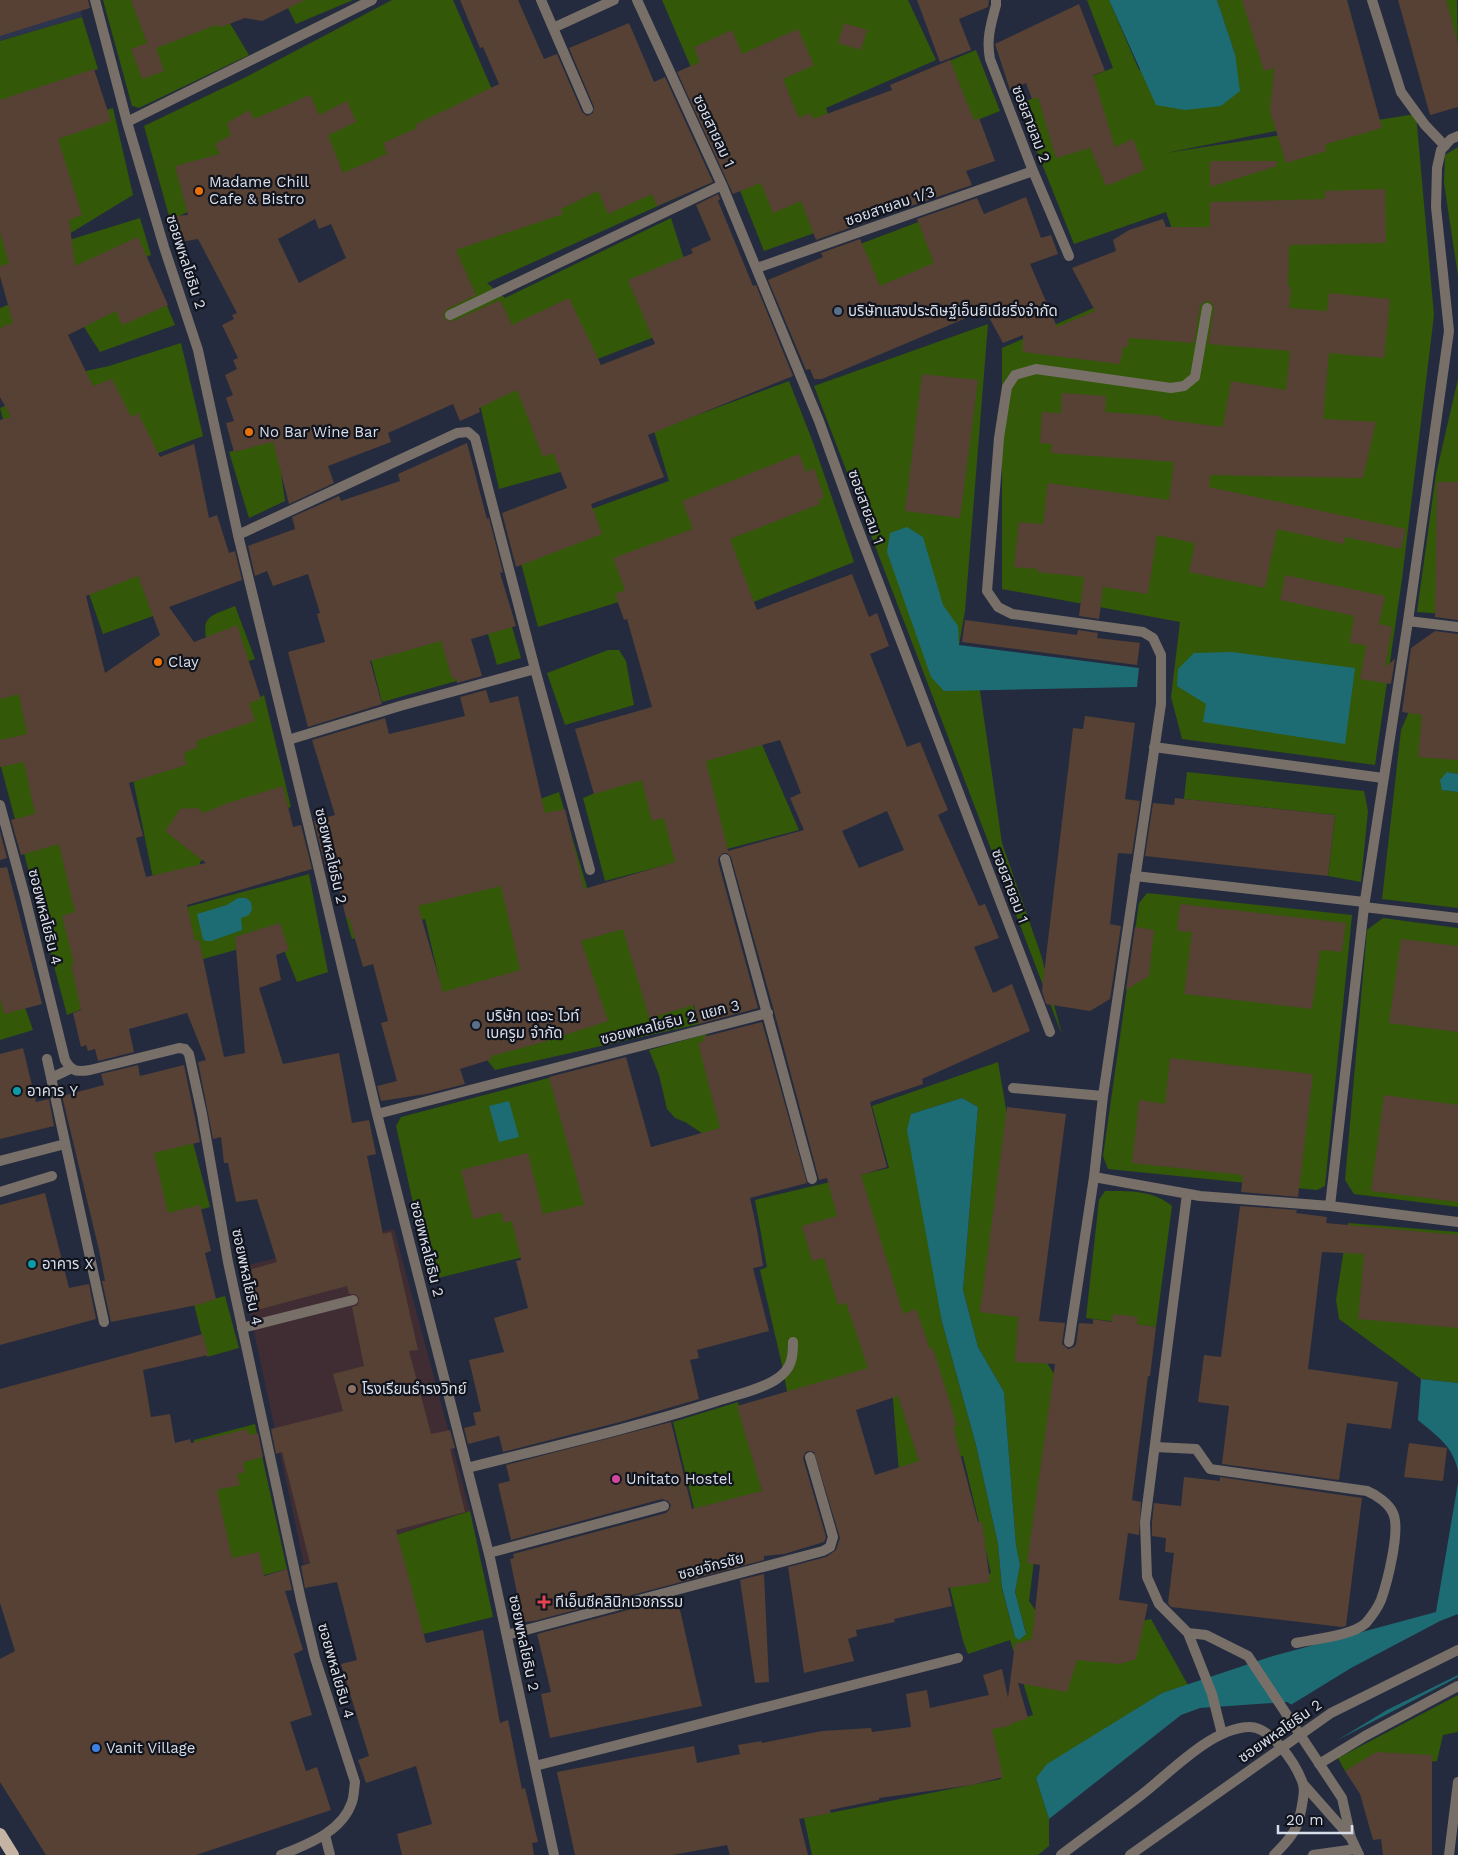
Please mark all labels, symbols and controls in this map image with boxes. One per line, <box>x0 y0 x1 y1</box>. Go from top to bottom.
street label: ซอยสายลม 2 <box>1008 83 1054 165</box>
street label: ซอยสายลม 1 <box>689 92 739 170</box>
place label: Madame Chill Cafe & Bistro <box>209 173 309 208</box>
street label: ซอยสายลม 1/3 <box>843 182 937 230</box>
marker: Madame Chill Cafe & Bistro <box>193 185 205 197</box>
street label: ซอยพหลโยธิน 2 <box>162 213 210 311</box>
place label: บริษัทแสงประดิษฐ์เอ็นยิเนียริ่งจำกัด <box>848 301 1058 320</box>
marker: บริษัทแสงประดิษฐ์เอ็นยิเนียริ่งจำกัด <box>832 305 844 317</box>
place label: No Bar Wine Bar <box>259 423 379 441</box>
marker: No Bar Wine Bar <box>243 426 255 438</box>
street label: ซอยสายลม 1 <box>844 467 888 547</box>
place label: Clay <box>168 653 199 671</box>
marker: Clay <box>152 656 164 668</box>
street label: ซอยพหลโยธิน 2 <box>311 806 351 906</box>
street label: ซอยสายลม 1 <box>988 846 1032 926</box>
street label: ซอยพหลโยธิน 4 <box>24 867 66 967</box>
street label: ซอยพหลโยธิน 2 แยก 3 <box>598 996 742 1048</box>
place label: บริษัท เดอะ ไวท์ เบครูม จำกัด <box>486 1007 579 1042</box>
marker: บริษัท เดอะ ไวท์ เบครูม จำกัด <box>470 1019 482 1031</box>
place label: อาคาร Y <box>27 1082 78 1100</box>
marker: อาคาร Y <box>11 1085 23 1097</box>
street label: ซอยพหลโยธิน 2 <box>406 1199 448 1299</box>
street label: ซอยพหลโยธิน 4 <box>228 1227 266 1327</box>
place label: อาคาร X <box>42 1255 93 1273</box>
marker: อาคาร X <box>26 1258 38 1270</box>
place label: โรงเรียนธำรงวิทย์ <box>362 1380 467 1398</box>
marker: โรงเรียนธำรงวิทย์ <box>346 1383 358 1395</box>
place label: Unitato Hostel <box>626 1470 732 1488</box>
marker: Unitato Hostel <box>610 1473 622 1485</box>
street label: ซอยจักรชัย <box>676 1549 746 1583</box>
street label: ซอยพหลโยธิน 2 <box>505 1593 543 1693</box>
place label: ทีเอ็นซีคลินิกเวชกรรม <box>555 1593 683 1611</box>
marker: ทีเอ็นซีคลินิกเวชกรรม <box>537 1595 551 1609</box>
street label: ซอยพหลโยธิน 4 <box>314 1621 358 1721</box>
street label: ซอยพหลโยธิน 2 <box>1235 1696 1325 1766</box>
place label: Vanit Village <box>106 1739 196 1757</box>
marker: Vanit Village <box>90 1742 102 1754</box>
scale bar <box>1278 1802 1352 1834</box>
text: 20 m <box>1286 1811 1324 1829</box>

